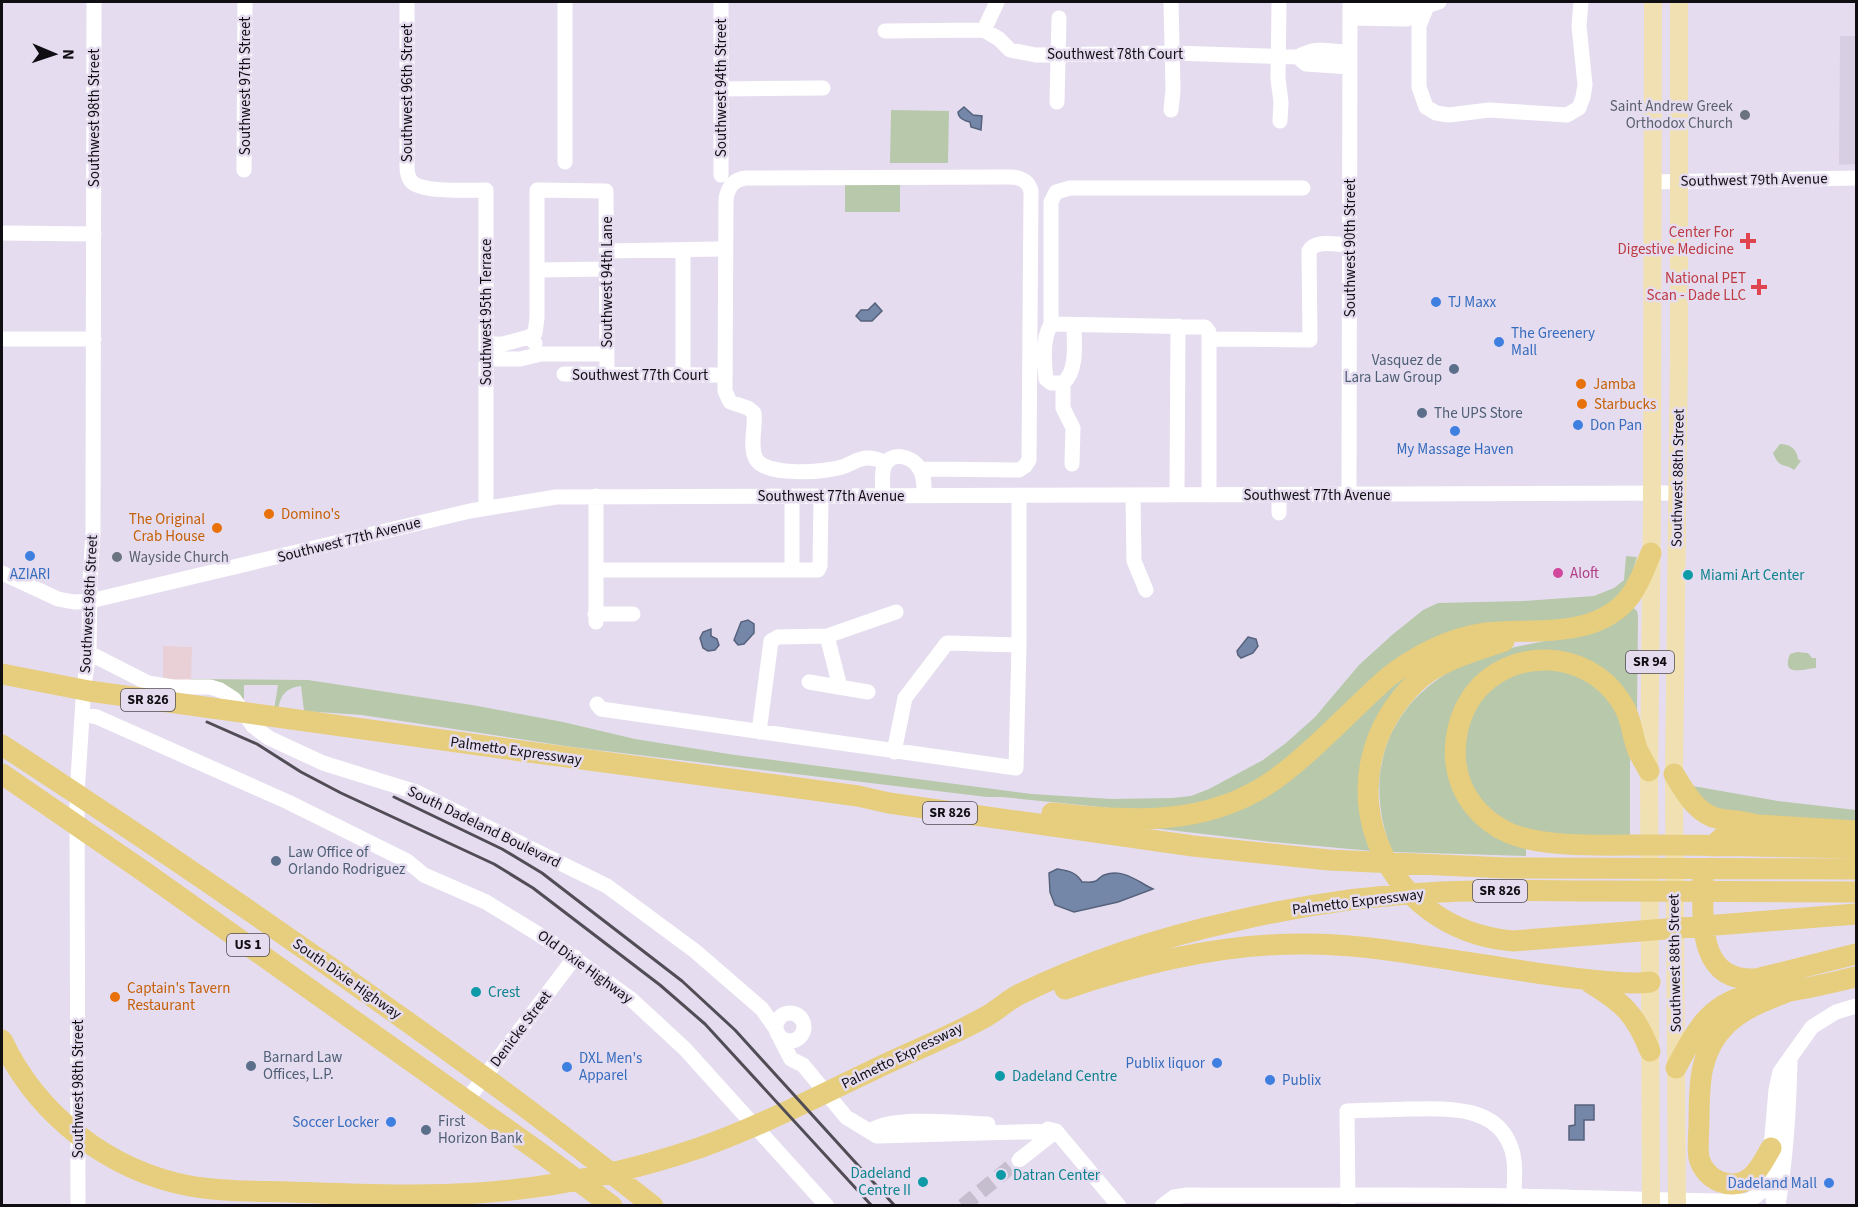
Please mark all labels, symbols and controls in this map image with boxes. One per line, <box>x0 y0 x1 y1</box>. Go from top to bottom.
street label: Southwest 97th Street <box>235 17 256 155</box>
street label: Southwest 94th Street <box>711 19 732 157</box>
north arrow <box>24 24 84 84</box>
street label: Southwest 96th Street <box>397 24 418 162</box>
street label: Southwest 78th Court <box>1047 44 1183 65</box>
text: N <box>57 49 79 60</box>
street label: Southwest 98th Street <box>84 49 105 187</box>
place label: Saint Andrew Greek Orthodox Church <box>1610 96 1734 134</box>
marker: Saint Andrew Greek Orthodox Church <box>1738 108 1752 122</box>
street label: Southwest 79th Avenue <box>1680 168 1828 192</box>
street label: Southwest 90th Street <box>1340 179 1361 317</box>
street label: Southwest 94th Lane <box>597 216 618 348</box>
place label: Center For Digestive Medicine <box>1618 222 1735 260</box>
marker: Center For Digestive Medicine <box>1739 232 1757 250</box>
street label: Southwest 95th Terrace <box>476 239 497 385</box>
place label: National PET Scan - Dade LLC <box>1647 268 1746 306</box>
marker: National PET Scan - Dade LLC <box>1750 278 1768 296</box>
place label: TJ Maxx <box>1448 292 1496 313</box>
marker: TJ Maxx <box>1429 295 1443 309</box>
place label: The Greenery Mall <box>1511 323 1595 361</box>
marker: The Greenery Mall <box>1492 335 1506 349</box>
place label: Vasquez de Lara Law Group <box>1344 350 1442 388</box>
marker: Vasquez de Lara Law Group <box>1447 362 1461 376</box>
street label: Southwest 77th Court <box>572 365 708 386</box>
place label: Jamba <box>1593 374 1636 395</box>
marker: Jamba <box>1574 377 1588 391</box>
place label: Starbucks <box>1594 394 1656 415</box>
marker: Starbucks <box>1575 397 1589 411</box>
place label: The UPS Store <box>1434 403 1523 424</box>
marker: The UPS Store <box>1415 406 1429 420</box>
street label: Southwest 88th Street <box>1666 409 1690 547</box>
place label: Don Pan <box>1590 415 1642 436</box>
marker: Don Pan <box>1571 418 1585 432</box>
marker: My Massage Haven <box>1448 424 1462 438</box>
place label: My Massage Haven <box>1396 439 1514 460</box>
street label: Southwest 77th Avenue <box>1243 485 1391 506</box>
street label: Southwest 77th Avenue <box>757 486 905 507</box>
place label: Domino's <box>281 504 340 525</box>
marker: Domino's <box>262 507 276 521</box>
place label: The Original Crab House <box>129 509 205 547</box>
street label: Southwest 77th Avenue <box>275 512 423 568</box>
marker: The Original Crab House <box>210 521 224 535</box>
street label: Southwest 98th Street <box>75 534 103 674</box>
place label: Wayside Church <box>129 547 229 568</box>
marker: AZIARI <box>23 549 37 563</box>
marker: Wayside Church <box>110 550 124 564</box>
place label: Aloft <box>1570 563 1599 584</box>
place label: AZIARI <box>10 564 50 585</box>
place label: Miami Art Center <box>1700 565 1805 586</box>
marker: Aloft <box>1551 566 1565 580</box>
marker: Miami Art Center <box>1681 568 1695 582</box>
road number: SR 94 <box>1626 651 1674 673</box>
road number: SR 826 <box>121 689 175 711</box>
street label: Palmetto Expressway <box>449 731 583 771</box>
street label: South Dadeland Boulevard <box>404 781 564 873</box>
road number: SR 826 <box>923 802 977 824</box>
place label: Law Office of Orlando Rodriguez <box>288 842 405 880</box>
marker: Law Office of Orlando Rodriguez <box>269 854 283 868</box>
road number: SR 826 <box>1473 880 1527 902</box>
street label: Palmetto Expressway <box>1291 884 1425 920</box>
street label: Southwest 88th Street <box>1663 894 1687 1032</box>
street label: Old Dixie Highway <box>533 925 637 1009</box>
road number: US 1 <box>227 934 269 956</box>
street label: South Dixie Highway <box>288 934 406 1024</box>
place label: Captain's Tavern Restaurant <box>127 978 230 1016</box>
place label: Crest <box>488 982 520 1003</box>
marker: Crest <box>469 985 483 999</box>
street label: Denicke Street <box>485 987 557 1071</box>
marker: Captain's Tavern Restaurant <box>108 990 122 1004</box>
street label: Palmetto Expressway <box>838 1018 966 1094</box>
street label: Southwest 98th Street <box>68 1020 89 1158</box>
place label: Barnard Law Offices, L.P. <box>263 1047 343 1085</box>
place label: DXL Men's Apparel <box>579 1048 642 1086</box>
place label: Publix liquor <box>1126 1053 1206 1074</box>
marker: Publix liquor <box>1210 1056 1224 1070</box>
marker: Barnard Law Offices, L.P. <box>244 1059 258 1073</box>
marker: DXL Men's Apparel <box>560 1060 574 1074</box>
place label: Dadeland Centre <box>1012 1066 1117 1087</box>
marker: Dadeland Centre <box>993 1069 1007 1083</box>
place label: Publix <box>1282 1070 1321 1091</box>
marker: Publix <box>1263 1073 1277 1087</box>
place label: First Horizon Bank <box>438 1111 523 1149</box>
place label: Soccer Locker <box>292 1112 380 1133</box>
marker: Soccer Locker <box>384 1115 398 1129</box>
marker: First Horizon Bank <box>419 1123 433 1137</box>
place label: Dadeland Centre II <box>851 1163 911 1201</box>
place label: Datran Center <box>1013 1165 1101 1186</box>
marker: Datran Center <box>994 1168 1008 1182</box>
place label: Dadeland Mall <box>1727 1173 1817 1194</box>
marker: Dadeland Centre II <box>916 1175 930 1189</box>
marker: Dadeland Mall <box>1822 1176 1836 1190</box>

